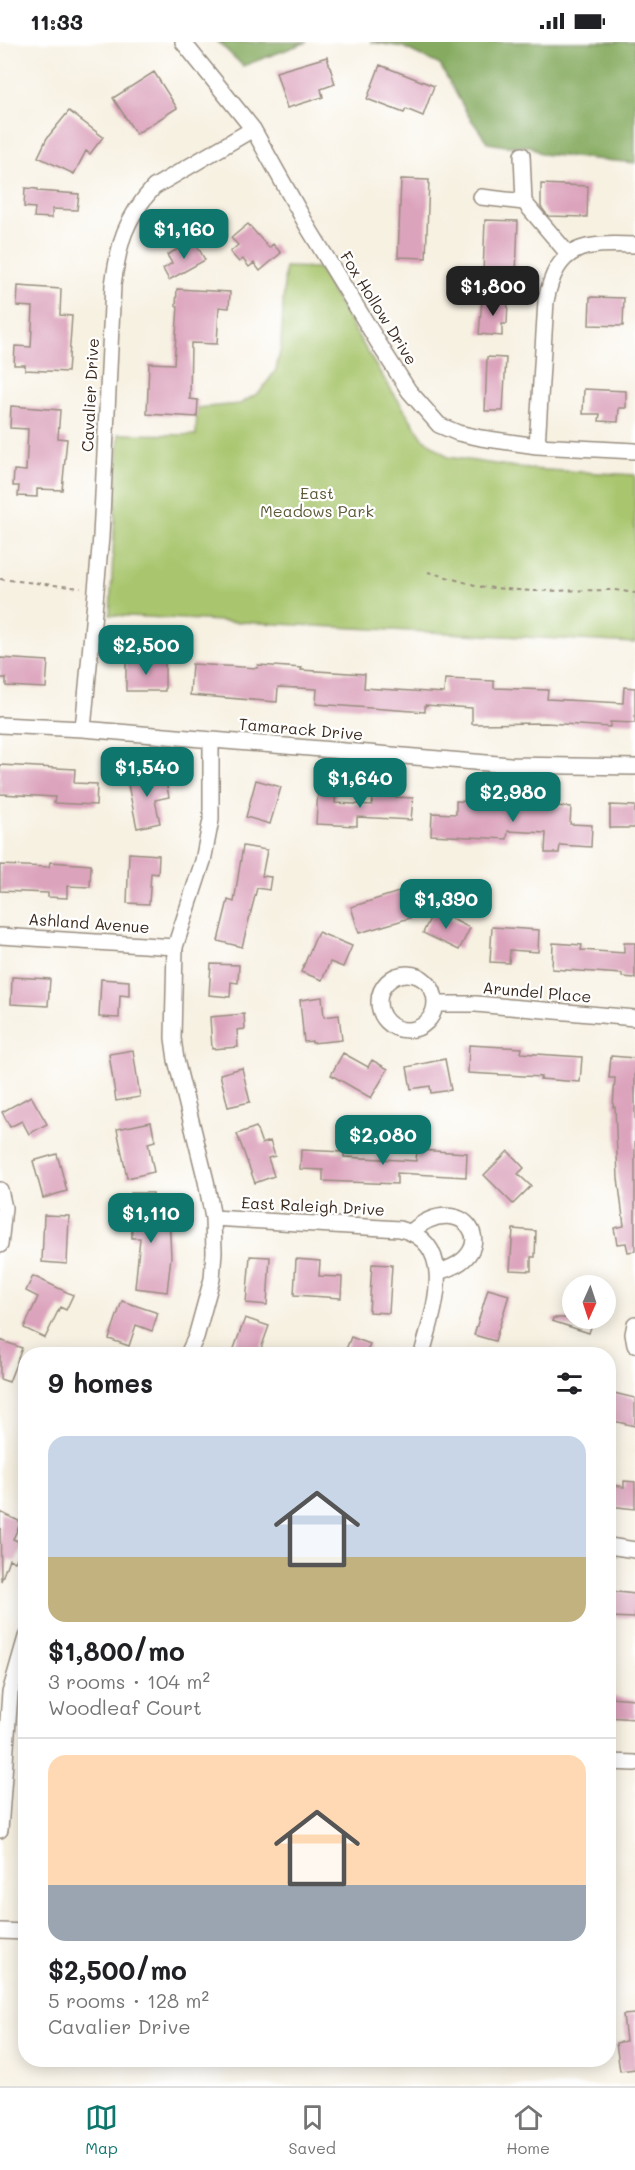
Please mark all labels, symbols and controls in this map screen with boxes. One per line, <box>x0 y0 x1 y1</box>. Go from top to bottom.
text: 11:33 <box>30 7 83 36</box>
pin: $1,160 <box>135 209 233 260</box>
text: $1,160 <box>153 215 215 241</box>
street label: Fox Hollow Drive <box>336 247 423 368</box>
pin: $1,800 <box>444 266 542 317</box>
text: $1,800 <box>460 272 526 298</box>
street label: Cavalier Drive <box>76 337 103 452</box>
park label: East Meadows Park <box>260 482 374 521</box>
pin: $2,500 <box>97 625 195 676</box>
text: $2,500 <box>112 631 180 657</box>
street label: Tamarack Drive <box>238 713 364 744</box>
pin: $1,540 <box>98 747 196 798</box>
text: $1,540 <box>115 753 179 779</box>
pin: $1,640 <box>311 758 409 809</box>
text: $1,640 <box>328 764 393 790</box>
pin: $2,980 <box>464 772 562 823</box>
text: $2,980 <box>480 778 546 804</box>
pin: $1,390 <box>397 879 495 930</box>
text: $1,390 <box>414 885 478 911</box>
street label: Ashland Avenue <box>28 908 150 937</box>
street label: Arundel Place <box>482 976 592 1007</box>
pin: $2,080 <box>334 1115 432 1166</box>
text: $2,080 <box>349 1121 417 1147</box>
street label: East Raleigh Drive <box>241 1191 385 1220</box>
pin: $1,110 <box>102 1193 200 1244</box>
text: $1,110 <box>122 1199 180 1225</box>
north arrow <box>562 1275 616 1329</box>
map controls <box>562 1275 616 1329</box>
text: 9 homes <box>48 1366 153 1400</box>
icon: filters <box>553 1367 586 1400</box>
icon: home <box>263 1475 371 1583</box>
text: $1,800/mo <box>48 1634 185 1668</box>
text: 3 rooms · 104 m² <box>48 1668 210 1694</box>
text: Woodleaf Court <box>48 1694 202 1720</box>
icon: home <box>263 1794 371 1902</box>
text: $2,500/mo <box>48 1953 187 1987</box>
text: 5 rooms · 128 m² <box>48 1987 209 2013</box>
text: Cavalier Drive <box>48 2013 191 2039</box>
tab: Map <box>85 2101 118 2158</box>
tab: Saved <box>288 2101 336 2158</box>
tab: Home <box>506 2101 550 2158</box>

